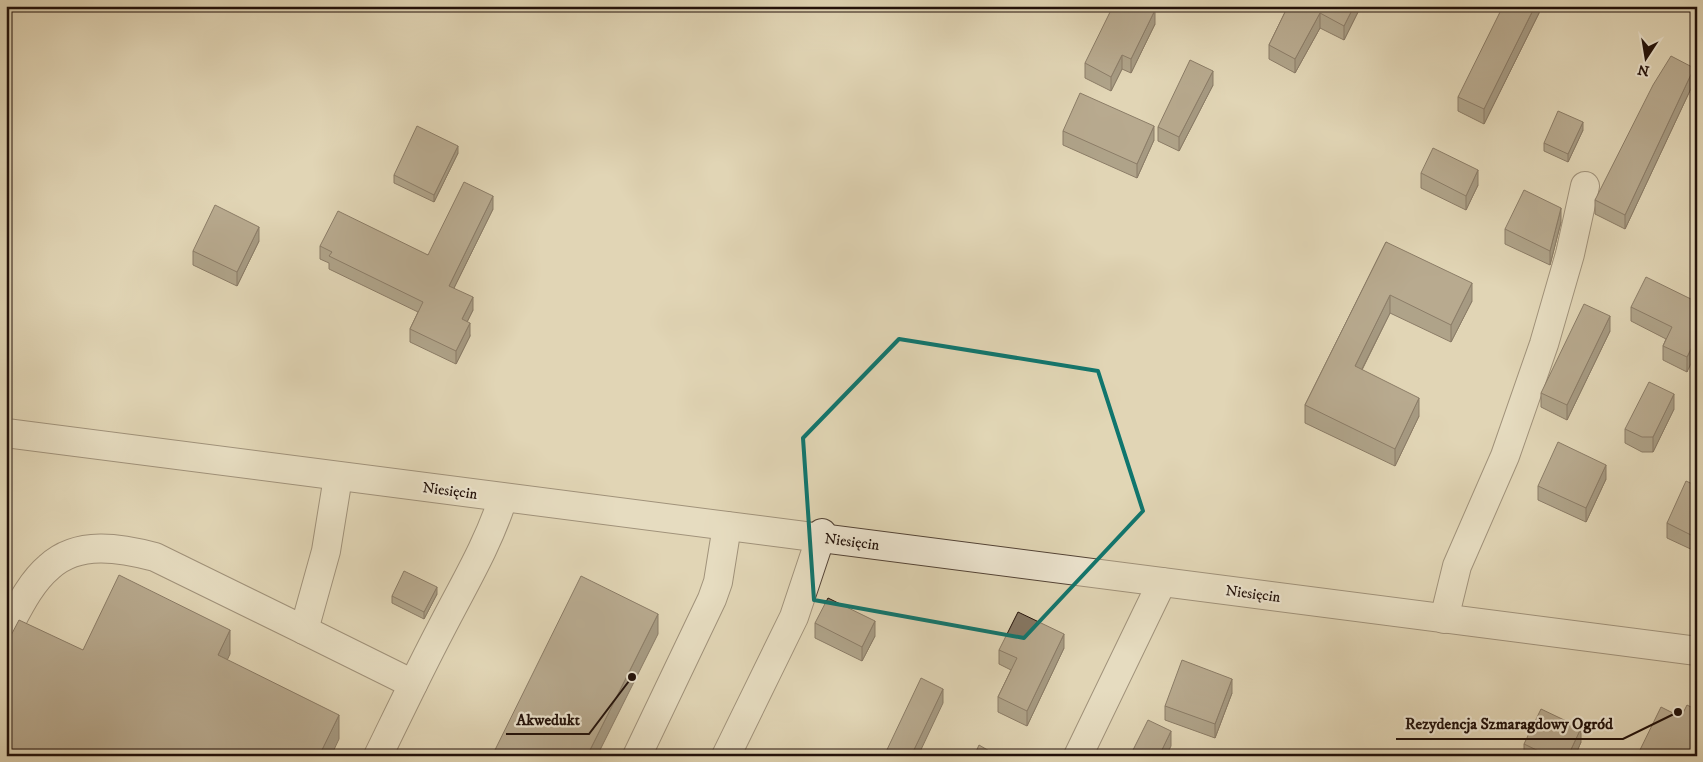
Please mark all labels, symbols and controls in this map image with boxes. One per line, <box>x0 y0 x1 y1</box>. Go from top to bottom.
north arrow <box>1620 32 1670 82</box>
text: N <box>1636 60 1651 80</box>
street label: Niesięcin <box>421 478 479 504</box>
street label: Niesięcin <box>823 529 881 555</box>
street label: Niesięcin <box>1224 581 1282 607</box>
callout: Akwedukt <box>506 703 589 734</box>
callout: Rezydencja Szmaragdowy Ogród <box>1396 708 1623 739</box>
text: Akwedukt <box>515 710 581 730</box>
text: Rezydencja Szmaragdowy Ogród <box>1405 714 1614 734</box>

